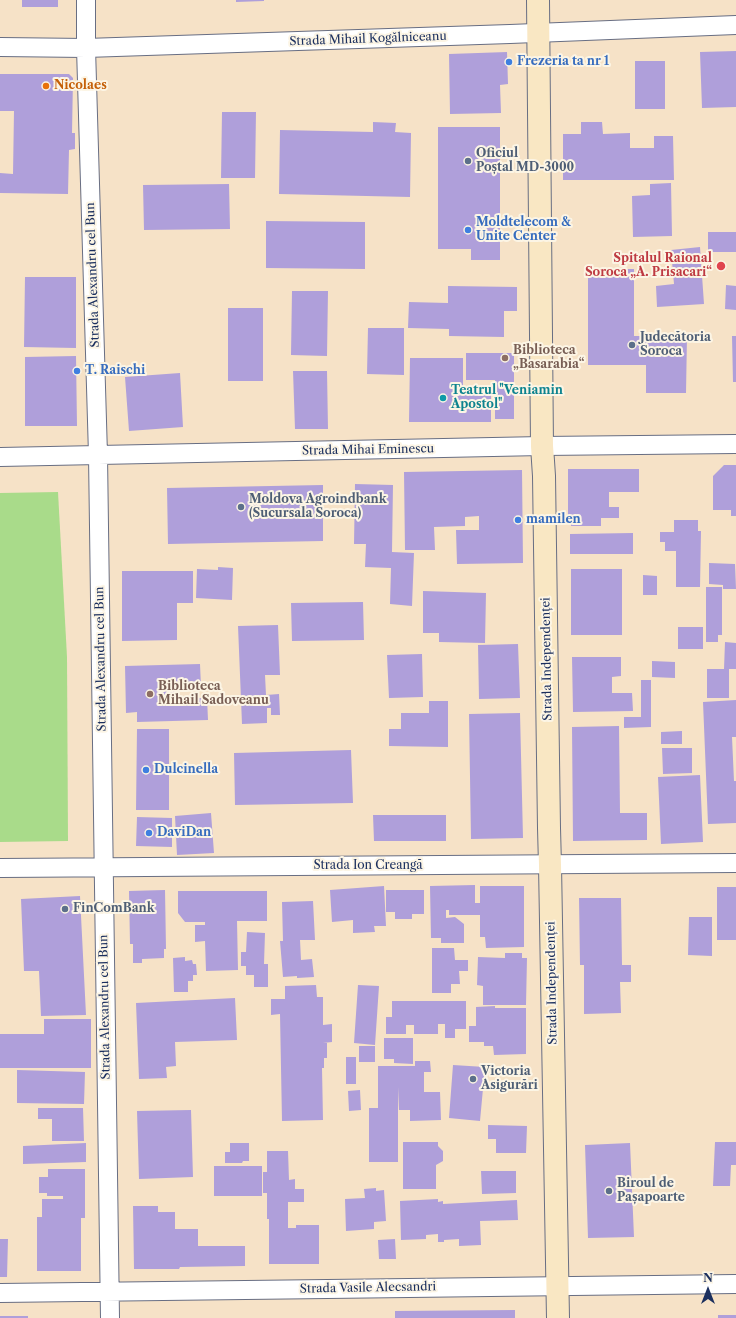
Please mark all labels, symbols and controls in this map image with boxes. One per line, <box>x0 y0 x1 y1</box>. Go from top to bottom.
street label: Strada Mihail Kogălniceanu <box>289 29 447 49</box>
place label: Frezeria ta nr 1 <box>517 55 609 69</box>
marker: Frezeria ta nr 1 <box>504 57 514 67</box>
place label: Nicolaes <box>54 79 107 93</box>
marker: Nicolaes <box>41 81 51 91</box>
place label: Oficiul Poștal MD-3000 <box>476 147 574 175</box>
marker: Oficiul Poștal MD-3000 <box>463 156 473 166</box>
street label: Strada Alexandru cel Bun <box>83 202 103 348</box>
place label: Moldtelecom & Unite Center <box>476 216 571 244</box>
marker: Moldtelecom & Unite Center <box>463 225 473 235</box>
place label: Spitalul Raional Soroca „A. Prisacari“ <box>585 252 712 280</box>
marker: Spitalul Raional Soroca „A. Prisacari“ <box>715 260 727 272</box>
place label: Judecătoria Soroca <box>640 331 711 359</box>
marker: Judecătoria Soroca <box>627 340 637 350</box>
place label: Biblioteca „Basarabia“ <box>513 344 585 372</box>
marker: Biblioteca „Basarabia“ <box>500 353 510 363</box>
place label: T. Raischi <box>85 364 145 378</box>
marker: T. Raischi <box>72 366 82 376</box>
place label: Teatrul "Veniamin Apostol" <box>451 384 563 412</box>
marker: Teatrul "Veniamin Apostol" <box>438 393 448 403</box>
street label: Strada Mihai Eminescu <box>302 442 434 458</box>
place label: Moldova Agroindbank (Sucursala Soroca) <box>249 493 387 521</box>
marker: Moldova Agroindbank (Sucursala Soroca) <box>236 502 246 512</box>
place label: mamilen <box>526 513 581 527</box>
marker: mamilen <box>513 515 523 525</box>
street label: Strada Alexandru cel Bun <box>93 586 109 732</box>
street label: Strada Independenței <box>539 597 555 721</box>
place label: Biblioteca Mihail Sadoveanu <box>158 680 269 708</box>
marker: Biblioteca Mihail Sadoveanu <box>145 689 155 699</box>
place label: Dulcinella <box>154 763 218 777</box>
marker: Dulcinella <box>141 765 151 775</box>
place label: DaviDan <box>157 826 211 840</box>
marker: DaviDan <box>144 828 154 838</box>
street label: Strada Ion Creangă <box>313 859 423 873</box>
place label: FinComBank <box>73 902 155 916</box>
marker: FinComBank <box>60 904 70 914</box>
street label: Strada Independenței <box>544 921 560 1045</box>
street label: Strada Alexandru cel Bun <box>97 934 113 1080</box>
place label: Victoria Asigurări <box>481 1065 538 1093</box>
marker: Victoria Asigurări <box>468 1074 478 1084</box>
place label: Biroul de Pașapoarte <box>617 1177 685 1205</box>
marker: Biroul de Pașapoarte <box>604 1186 614 1196</box>
north arrow <box>688 1270 728 1310</box>
text: N <box>703 1271 713 1285</box>
street label: Strada Vasile Alecsandri <box>300 1280 436 1296</box>

